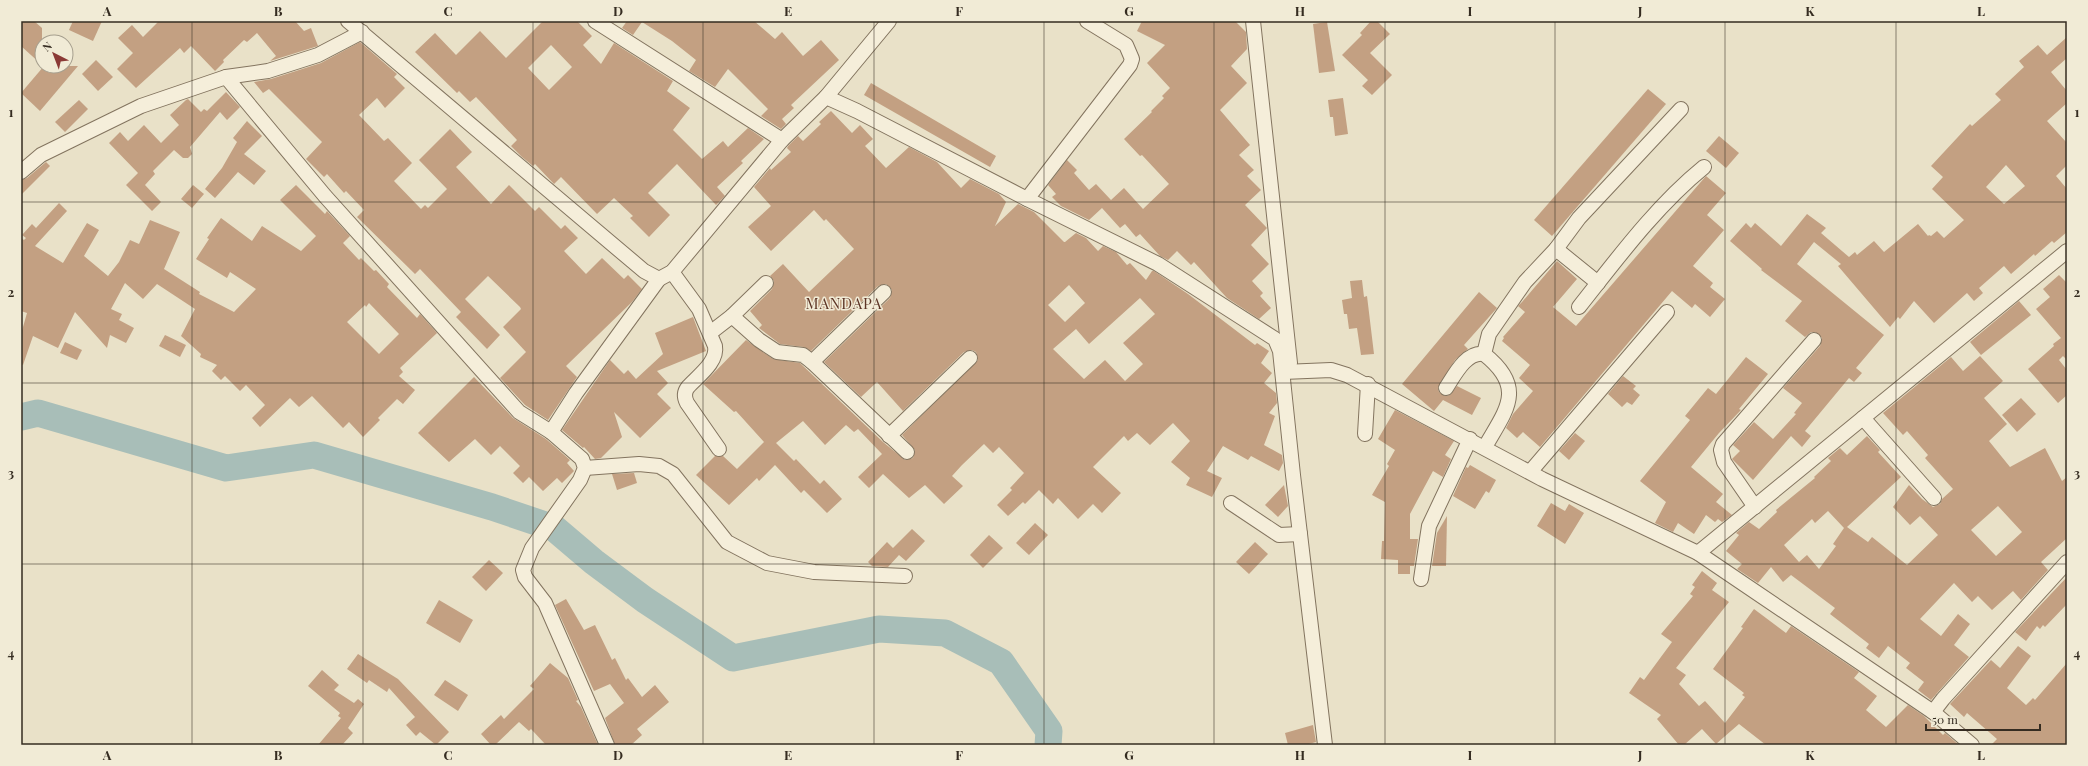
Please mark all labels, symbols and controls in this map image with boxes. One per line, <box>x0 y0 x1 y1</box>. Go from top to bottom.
text: A <box>102 2 112 19</box>
text: B <box>274 2 283 19</box>
text: C <box>443 2 453 19</box>
text: D <box>613 2 623 19</box>
text: E <box>784 2 792 19</box>
text: F <box>955 2 963 19</box>
text: G <box>1124 2 1134 19</box>
text: H <box>1295 2 1305 19</box>
text: I <box>1468 2 1473 19</box>
text: J <box>1637 2 1643 19</box>
text: K <box>1805 2 1815 19</box>
text: L <box>1977 2 1985 19</box>
north arrow <box>34 34 74 74</box>
text: N <box>39 38 55 54</box>
text: 1 <box>9 103 14 120</box>
text: 1 <box>2075 103 2080 120</box>
text: 2 <box>8 283 15 300</box>
text: 2 <box>2074 283 2081 300</box>
district label: MANDAPA <box>805 293 883 313</box>
text: 3 <box>8 464 14 481</box>
text: 3 <box>2074 464 2080 481</box>
text: 4 <box>8 644 15 661</box>
text: 4 <box>2074 644 2081 661</box>
scale bar <box>1926 706 2040 732</box>
text: 50 m <box>1932 711 1958 727</box>
text: A <box>102 746 112 763</box>
text: B <box>274 746 283 763</box>
text: C <box>443 746 453 763</box>
text: D <box>613 746 623 763</box>
text: E <box>784 746 792 763</box>
text: F <box>955 746 963 763</box>
text: G <box>1124 746 1134 763</box>
text: H <box>1295 746 1305 763</box>
text: I <box>1468 746 1473 763</box>
text: J <box>1637 746 1643 763</box>
text: K <box>1805 746 1815 763</box>
text: L <box>1977 746 1985 763</box>

